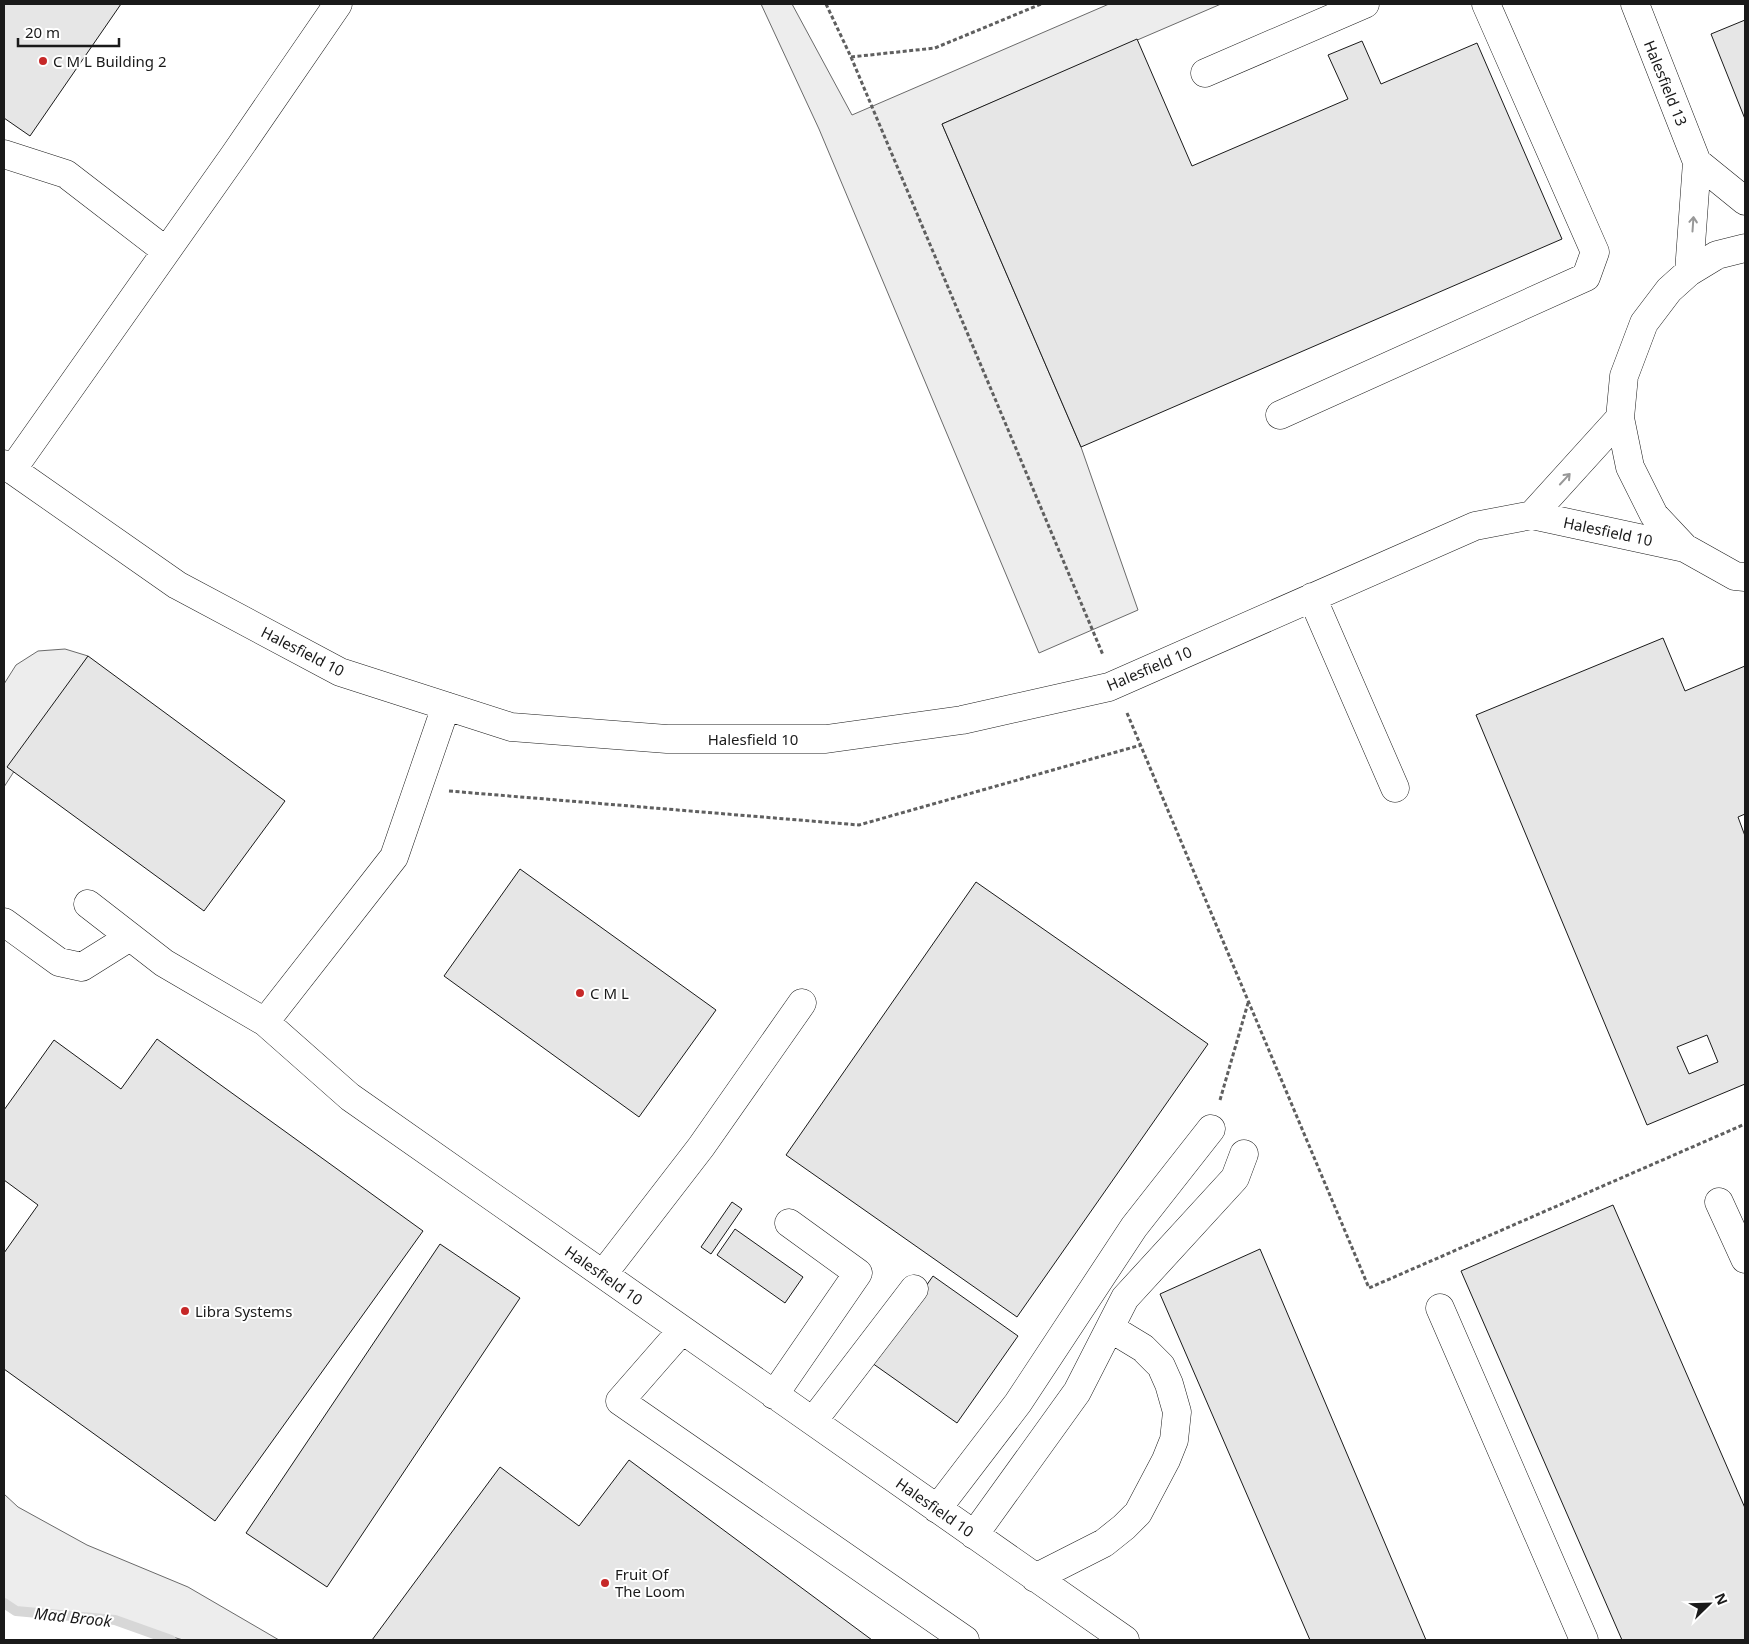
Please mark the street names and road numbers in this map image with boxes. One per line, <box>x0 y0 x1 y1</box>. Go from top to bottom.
street label: Halesfield 13 <box>1640 37 1692 129</box>
street label: Halesfield 10 <box>1562 512 1654 550</box>
street label: Halesfield 10 <box>258 622 348 680</box>
street label: Halesfield 10 <box>1103 641 1195 695</box>
street label: Halesfield 10 <box>708 729 798 749</box>
street label: Halesfield 10 <box>561 1241 647 1309</box>
street label: Halesfield 10 <box>892 1473 978 1541</box>

